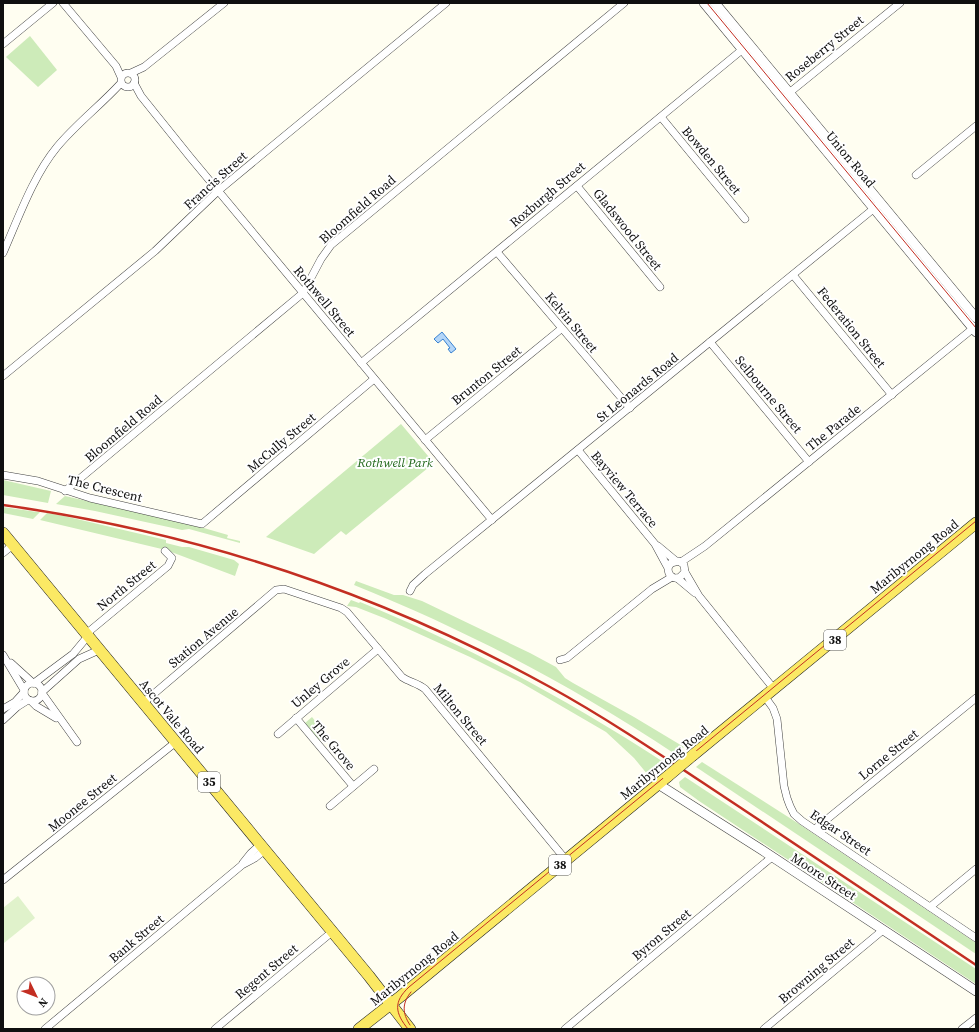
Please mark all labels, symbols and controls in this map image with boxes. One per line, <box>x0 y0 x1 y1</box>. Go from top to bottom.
street label: Roseberry Street <box>782 11 868 85</box>
street label: Bowden Street <box>678 123 745 198</box>
street label: Union Road <box>822 128 879 191</box>
street label: Francis Street <box>180 147 251 213</box>
street label: Roxburgh Street <box>506 157 589 231</box>
street label: Bloomfield Road <box>316 171 400 247</box>
street label: Gladswood Street <box>589 185 666 274</box>
street label: Rothwell Street <box>290 262 360 341</box>
street label: Federation Street <box>814 283 890 372</box>
street label: Kelvin Street <box>541 289 602 357</box>
street label: Brunton Street <box>448 342 525 409</box>
street label: St Leonards Road <box>593 349 682 426</box>
street label: Selbourne Street <box>731 352 806 437</box>
street label: Bloomfield Road <box>81 391 166 466</box>
street label: The Parade <box>803 400 864 455</box>
street label: McCully Street <box>244 408 320 476</box>
street label: Bayview Terrace <box>588 447 662 531</box>
park label: Rothwell Park <box>356 454 434 471</box>
street label: The Crescent <box>66 471 145 506</box>
street label: Maribyrnong Road <box>867 515 963 597</box>
street label: North Street <box>93 556 160 614</box>
street label: Station Avenue <box>165 603 242 672</box>
road number: 38 <box>824 630 846 650</box>
street label: Unley Grove <box>288 653 353 712</box>
street label: Ascot Vale Road <box>136 676 208 757</box>
street label: Milton Street <box>430 680 492 749</box>
street label: The Grove <box>308 717 360 774</box>
street label: Maribyrnong Road <box>617 721 713 803</box>
street label: Lorne Street <box>855 725 922 784</box>
street label: Moonee Street <box>45 769 121 835</box>
road number: 35 <box>198 772 220 792</box>
street label: Edgar Street <box>807 806 875 860</box>
street label: Moore Street <box>788 849 860 904</box>
road number: 38 <box>549 855 571 875</box>
street label: Byron Street <box>628 904 695 964</box>
street label: Bank Street <box>105 910 168 966</box>
street label: Maribyrnong Road <box>367 927 463 1009</box>
street label: Browning Street <box>775 933 858 1007</box>
street label: Regent Street <box>231 940 302 1003</box>
north arrow <box>16 976 56 1016</box>
text: N <box>35 994 51 1011</box>

